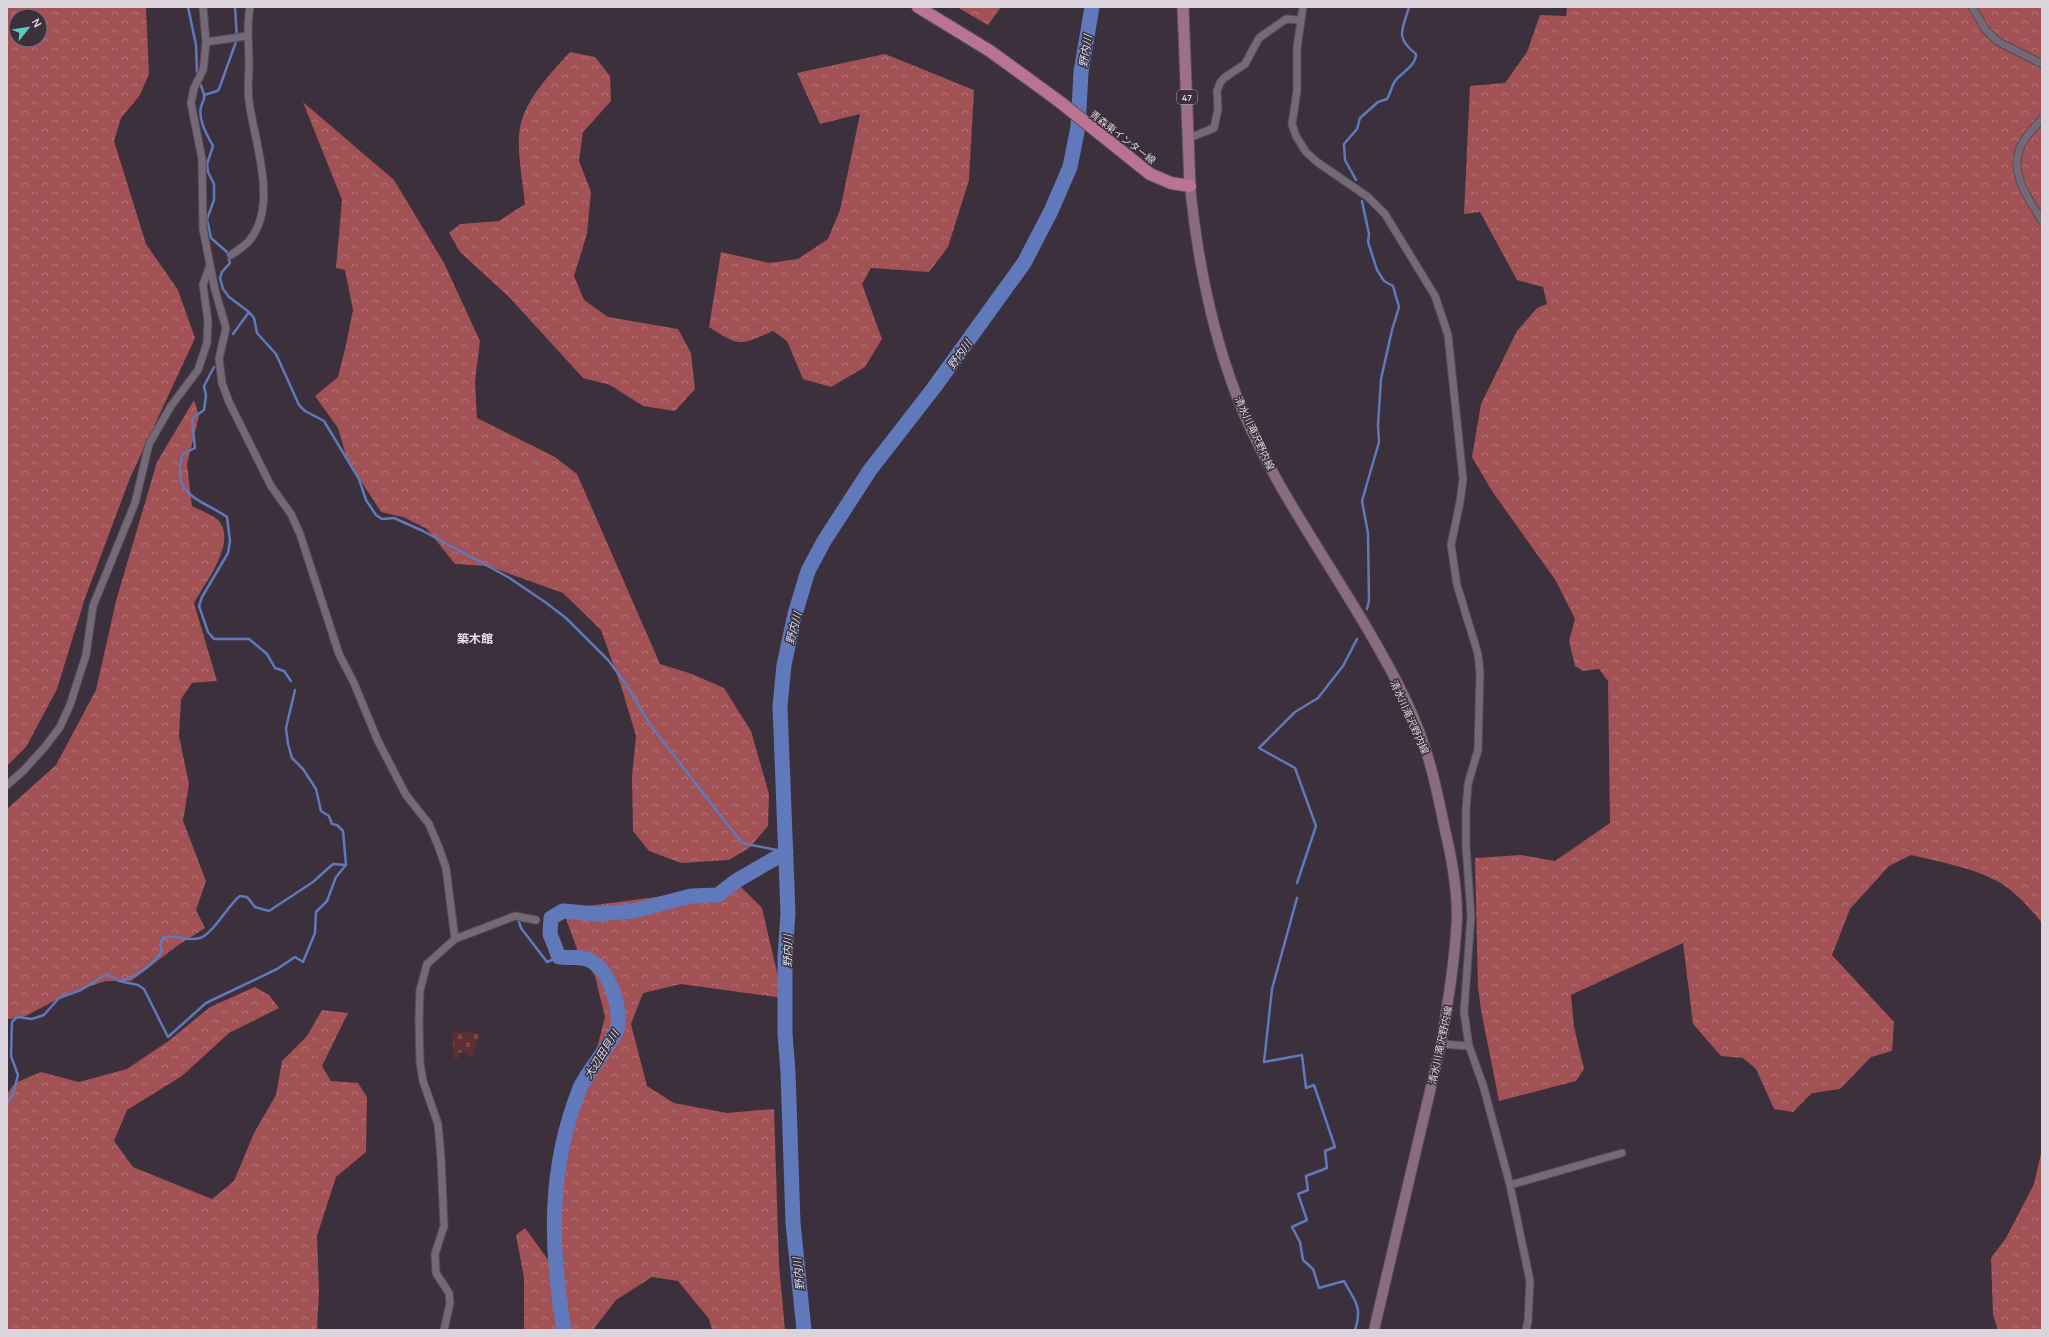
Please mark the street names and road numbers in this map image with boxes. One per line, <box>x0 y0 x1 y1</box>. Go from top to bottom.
road number: 47 <box>1177 90 1197 104</box>
street label: 青森東インター線 <box>1087 107 1159 167</box>
street label: 清水川滝沢野内線 <box>1232 394 1278 472</box>
street label: 清水川滝沢野内線 <box>1387 678 1433 756</box>
street label: 清水川滝沢野内線 <box>1425 1004 1455 1086</box>

